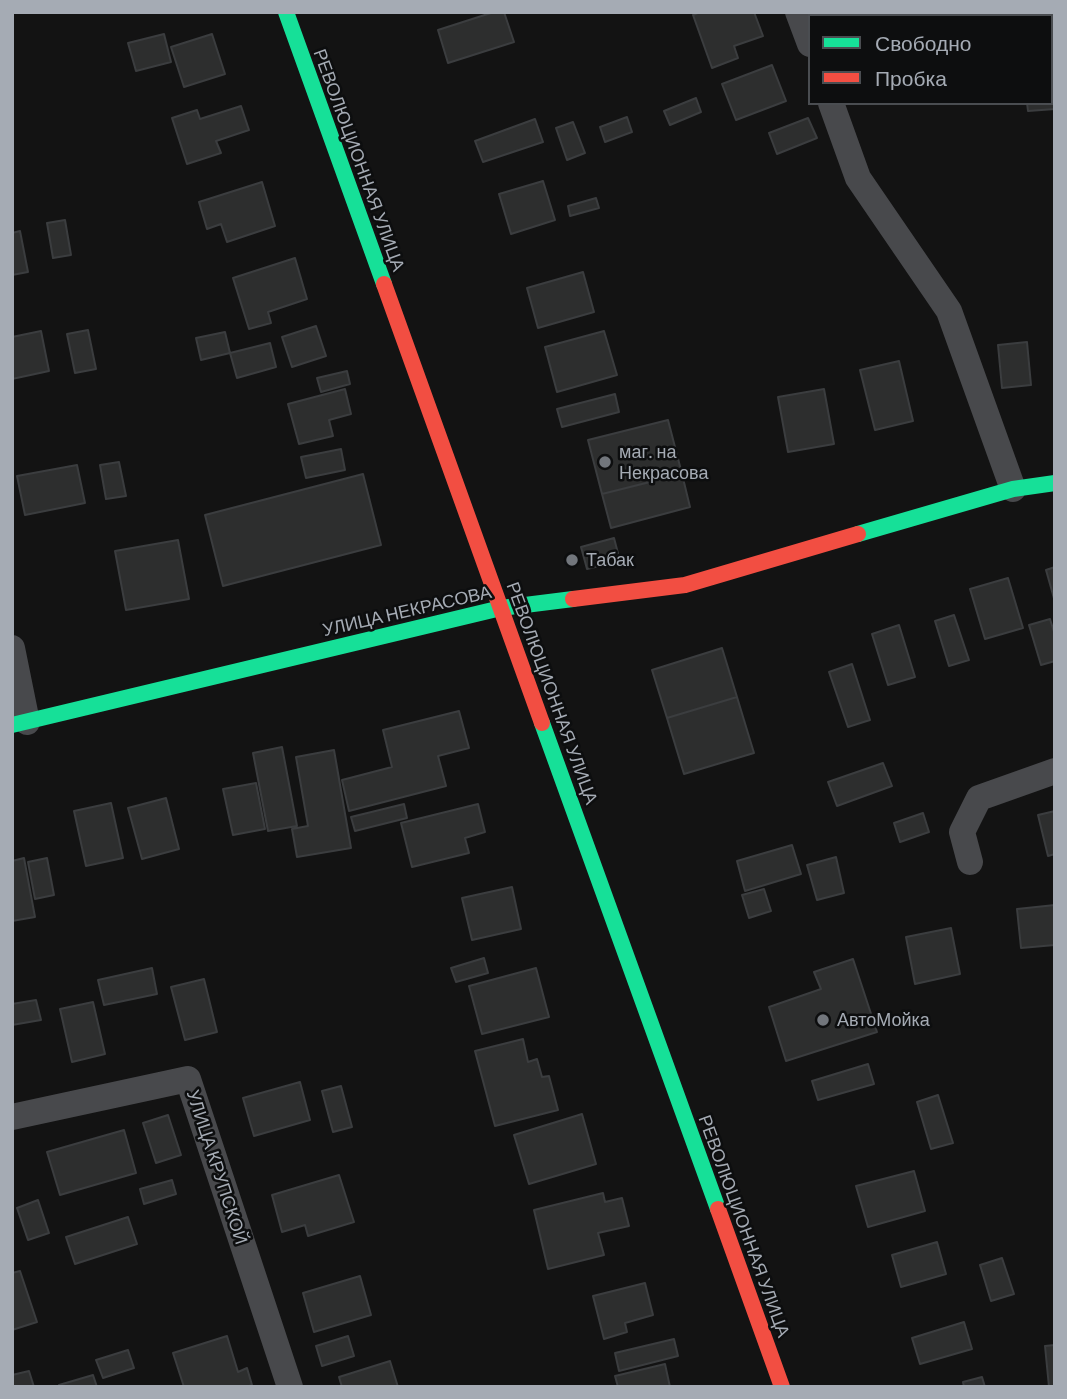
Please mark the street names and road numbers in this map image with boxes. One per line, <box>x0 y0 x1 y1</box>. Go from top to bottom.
street label: РЕВОЛЮЦИОННАЯ УЛИЦА <box>309 46 409 274</box>
street label: РЕВОЛЮЦИОННАЯ УЛИЦА <box>502 579 602 807</box>
street label: УЛИЦА НЕКРАСОВА <box>321 581 493 641</box>
street label: УЛИЦА КРУПСКОЙ <box>182 1087 252 1247</box>
street label: РЕВОЛЮЦИОННАЯ УЛИЦА <box>694 1112 794 1340</box>

